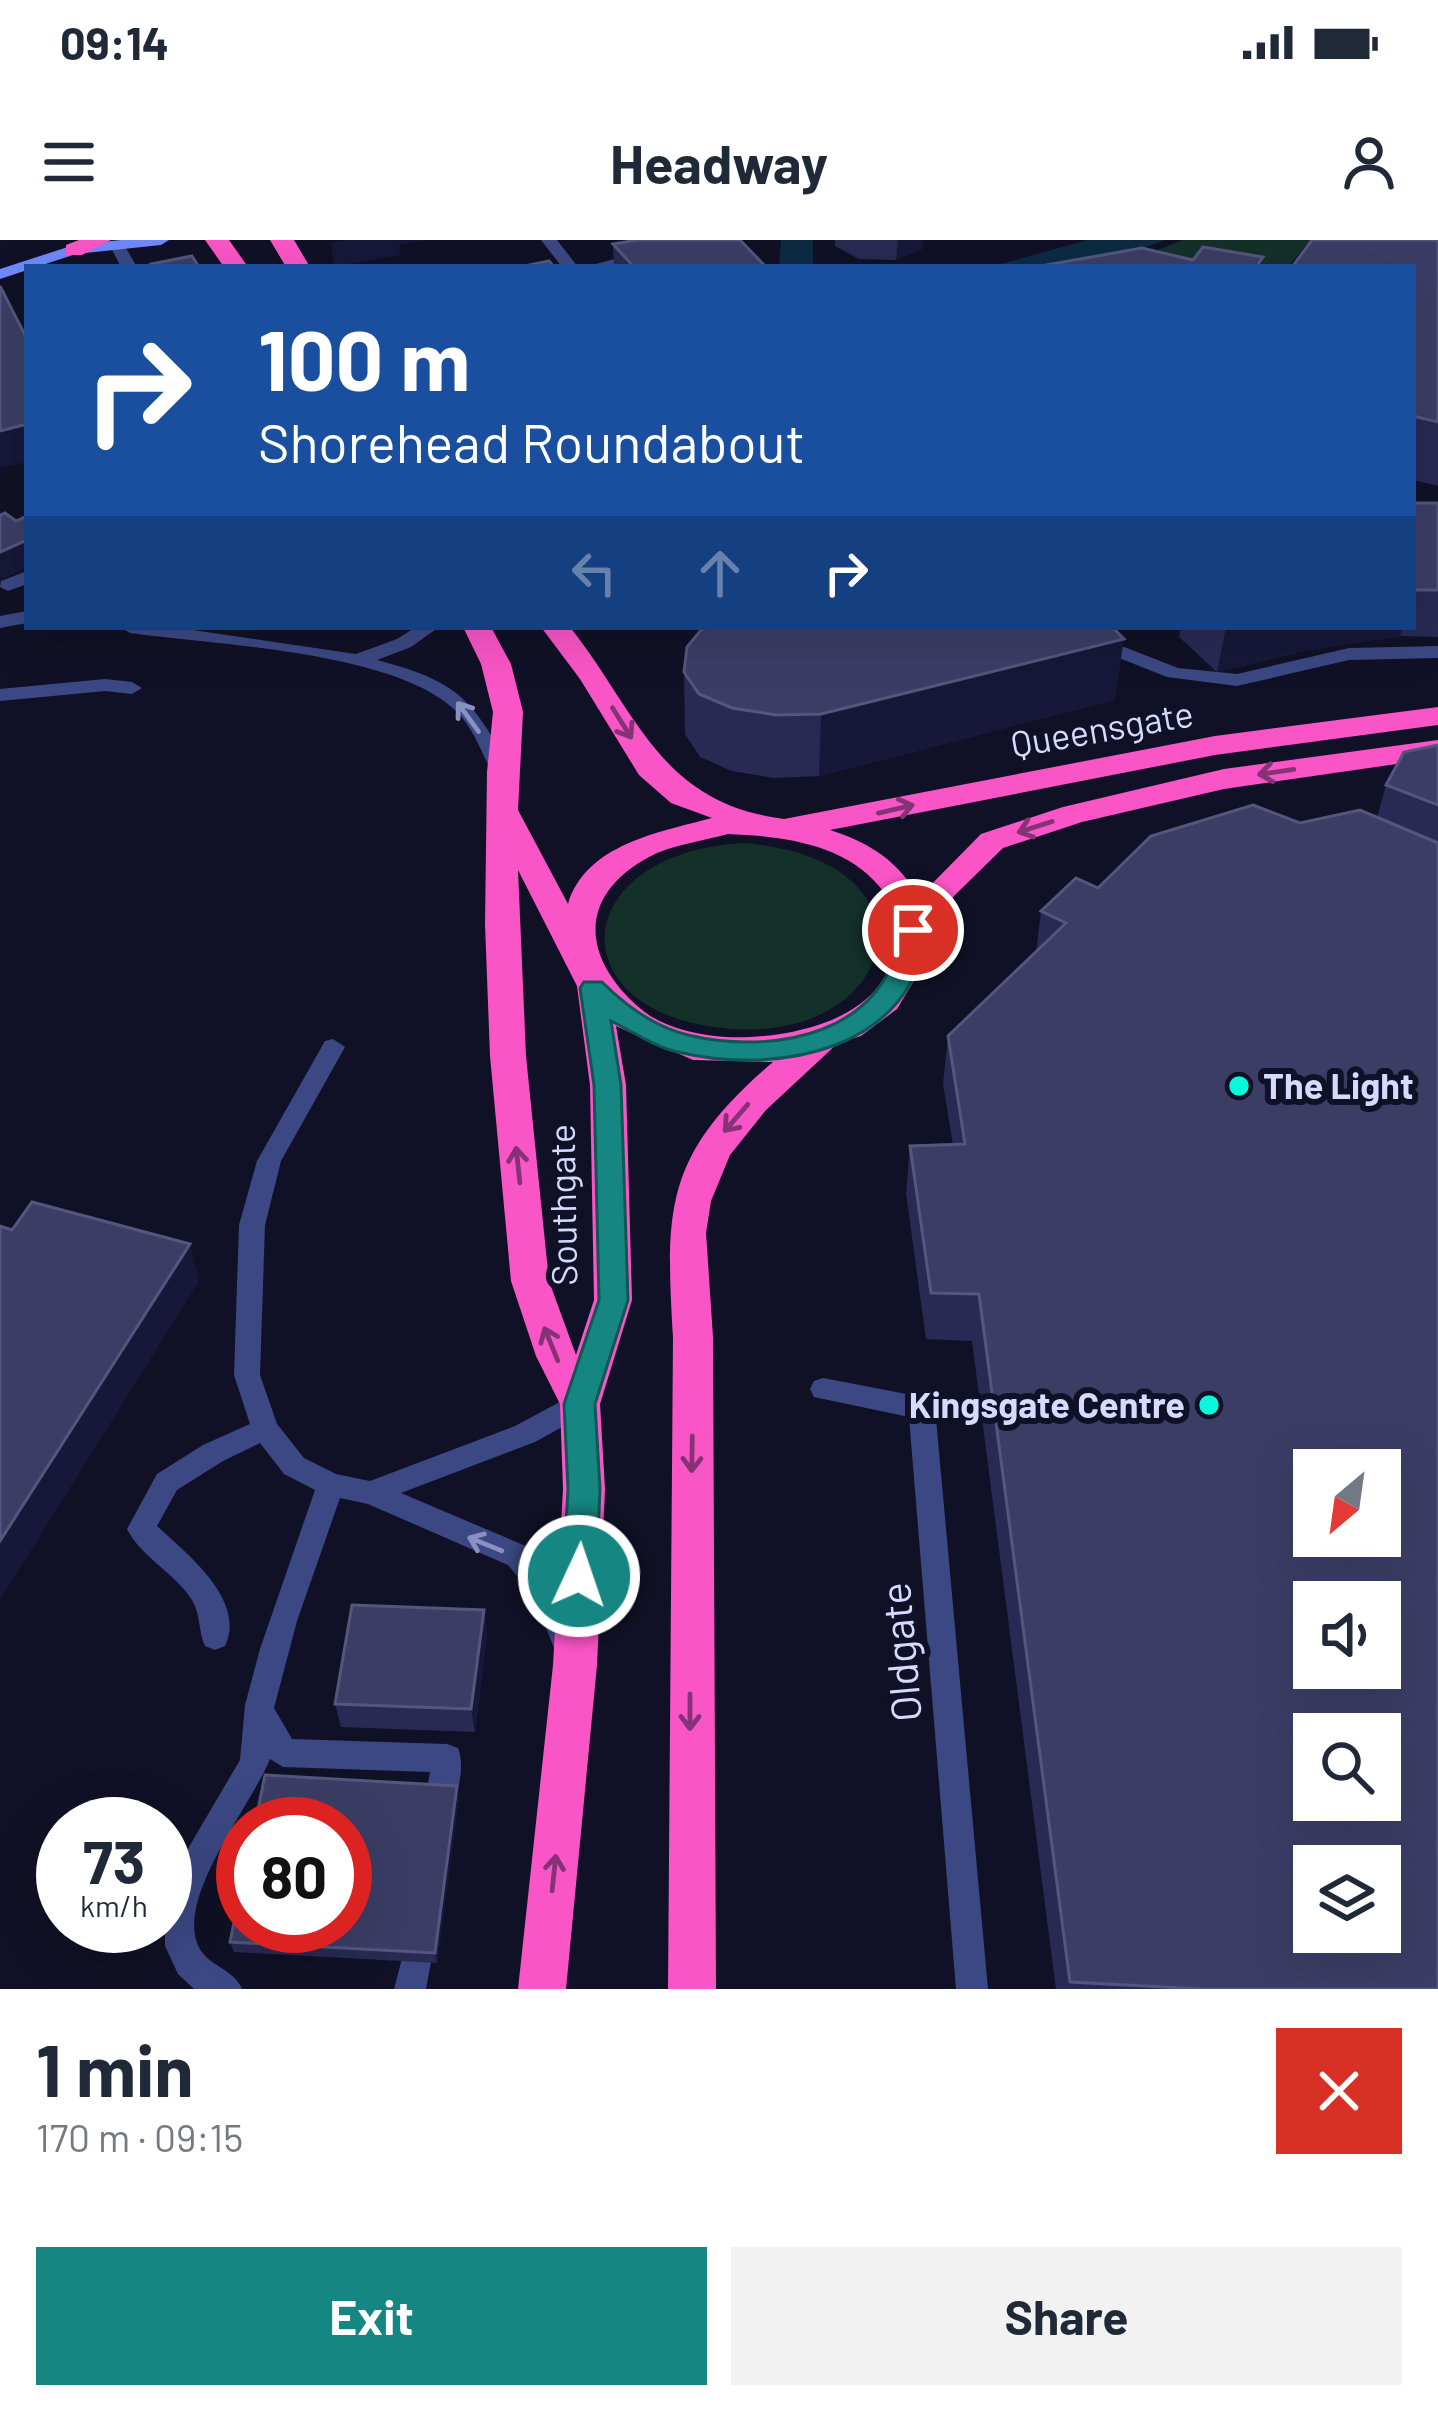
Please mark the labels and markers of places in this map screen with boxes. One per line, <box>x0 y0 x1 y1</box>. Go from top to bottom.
pin <box>862 879 964 981</box>
place label: The Light <box>1263 1063 1414 1106</box>
marker: The Light <box>1226 1073 1252 1099</box>
place label: Kingsgate Centre <box>909 1382 1185 1425</box>
marker: Kingsgate Centre <box>1196 1392 1222 1418</box>

